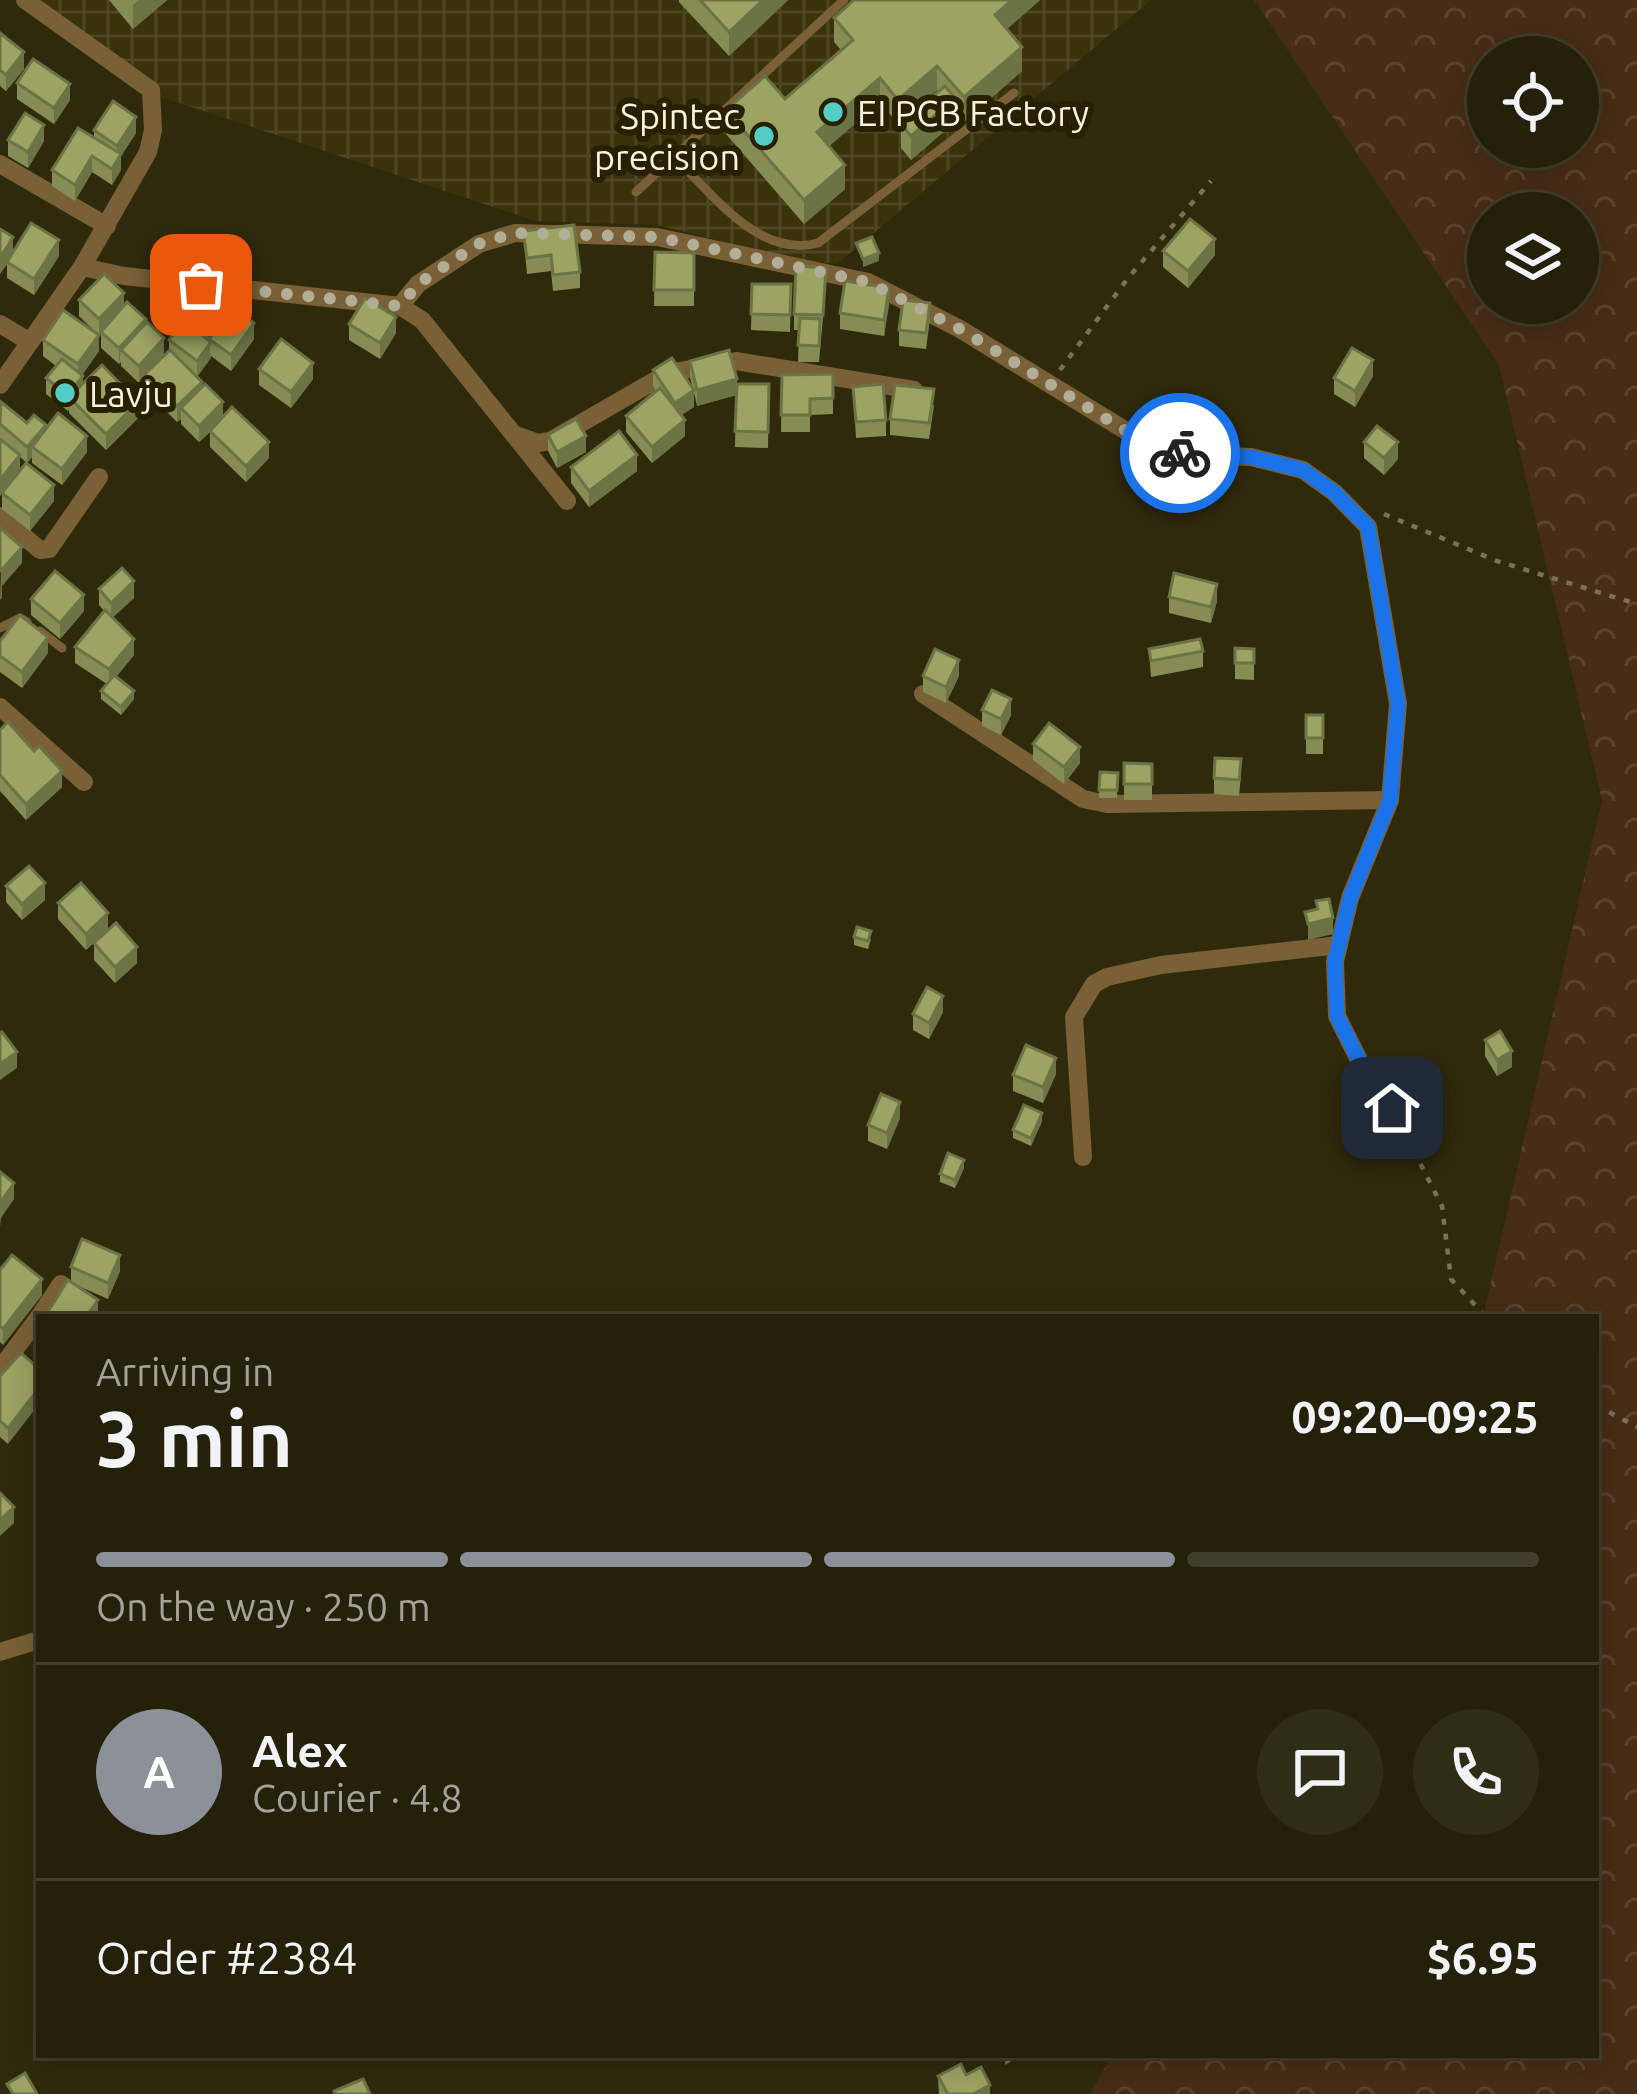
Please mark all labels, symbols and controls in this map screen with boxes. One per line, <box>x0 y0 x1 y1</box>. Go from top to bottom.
map controls <box>1467 36 1599 324</box>
button: locate <box>1467 36 1599 168</box>
place label: EI PCB Factory <box>857 92 1089 133</box>
place label: Spintec precision <box>594 95 740 177</box>
marker: EI PCB Factory <box>820 99 846 125</box>
marker: Spintec precision <box>751 123 777 149</box>
button: layers <box>1467 192 1599 324</box>
pin <box>150 234 252 336</box>
icon: bag <box>168 252 234 318</box>
place label: Lavju <box>89 373 173 414</box>
marker: Lavju <box>52 380 78 406</box>
courier <box>1120 393 1240 513</box>
icon: bike <box>1147 420 1213 486</box>
pin <box>1341 1057 1443 1159</box>
icon: home <box>1359 1075 1425 1141</box>
text: Arriving in <box>96 1350 274 1393</box>
text: 09:20–09:25 <box>1291 1391 1539 1442</box>
text: 3 min <box>96 1394 293 1482</box>
text: On the way · 250 m <box>96 1585 431 1628</box>
button: chat <box>1257 1709 1383 1835</box>
button: phone <box>1413 1709 1539 1835</box>
text: Alex <box>252 1725 348 1776</box>
text: A <box>143 1746 175 1797</box>
text: Courier · 4.8 <box>252 1776 463 1819</box>
text: Order #2384 <box>96 1932 358 1983</box>
text: $6.95 <box>1426 1932 1539 1983</box>

